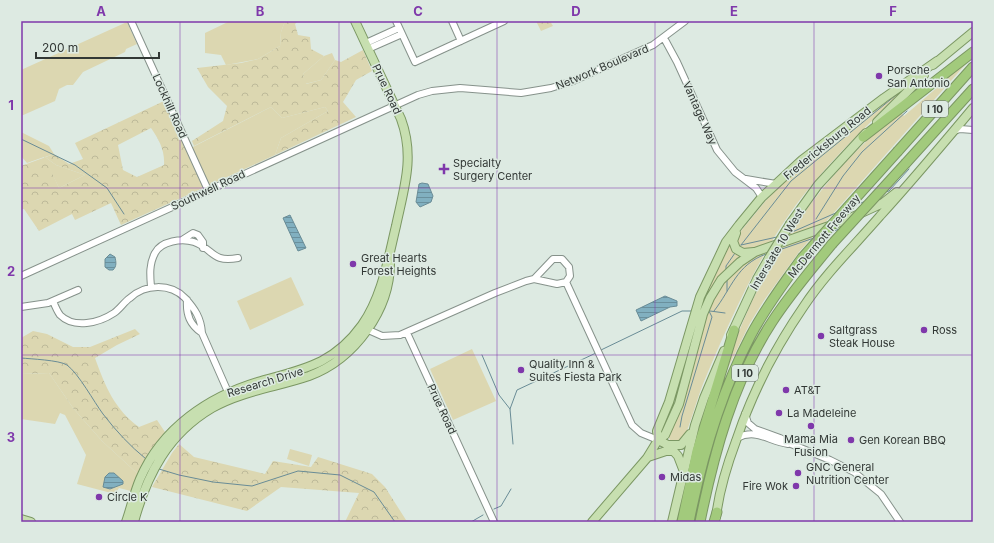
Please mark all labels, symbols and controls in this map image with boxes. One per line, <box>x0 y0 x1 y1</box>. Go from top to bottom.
text: A <box>96 3 106 19</box>
text: B <box>256 3 265 19</box>
text: C <box>413 3 423 19</box>
text: D <box>571 3 581 19</box>
text: E <box>730 3 738 19</box>
text: F <box>889 3 897 19</box>
scale bar <box>36 34 159 60</box>
text: 200 m <box>42 40 78 55</box>
street label: Network Boulevard <box>553 41 651 93</box>
street label: Prue Road <box>369 62 405 116</box>
place label: Porsche San Antonio <box>887 63 950 90</box>
marker: Porsche San Antonio <box>874 71 884 81</box>
street label: Lockhill Road <box>150 72 190 140</box>
street label: Vantage Way <box>680 79 720 147</box>
text: 1 <box>8 97 14 113</box>
road number: I 10 <box>922 101 948 117</box>
street label: Fredericksburg Road <box>780 103 874 183</box>
place label: Specialty Surgery Center <box>453 156 532 183</box>
marker: Specialty Surgery Center <box>438 163 450 175</box>
street label: Southwell Road <box>169 167 247 213</box>
street label: McDermott Freeway <box>785 191 863 281</box>
street label: Interstate 10 West <box>747 205 807 292</box>
place label: Great Hearts Forest Heights <box>361 251 437 278</box>
marker: Great Hearts Forest Heights <box>348 259 358 269</box>
text: 2 <box>7 263 15 279</box>
place label: Saltgrass Steak House <box>829 323 895 350</box>
place label: Ross <box>932 323 957 337</box>
marker: Ross <box>919 325 929 335</box>
marker: Saltgrass Steak House <box>816 331 826 341</box>
place label: Quality Inn & Suites Fiesta Park <box>529 357 622 384</box>
street label: Research Drive <box>225 364 305 400</box>
marker: Quality Inn & Suites Fiesta Park <box>516 365 526 375</box>
road number: I 10 <box>732 365 758 381</box>
street label: Prue Road <box>424 382 460 436</box>
place label: AT&T <box>794 383 821 397</box>
marker: AT&T <box>781 385 791 395</box>
place label: La Madeleine <box>787 406 856 420</box>
marker: La Madeleine <box>774 408 784 418</box>
marker: Mama Mia Fusion <box>806 421 816 431</box>
text: 3 <box>7 429 15 445</box>
place label: Mama Mia Fusion <box>784 432 838 459</box>
place label: Gen Korean BBQ <box>859 433 946 447</box>
marker: Gen Korean BBQ <box>846 435 856 445</box>
place label: GNC General Nutrition Center <box>806 460 889 487</box>
marker: GNC General Nutrition Center <box>793 468 803 478</box>
place label: Midas <box>670 470 702 484</box>
marker: Midas <box>657 472 667 482</box>
place label: Fire Wok <box>742 479 788 493</box>
marker: Fire Wok <box>791 481 801 491</box>
place label: Circle K <box>107 490 148 504</box>
marker: Circle K <box>94 492 104 502</box>

